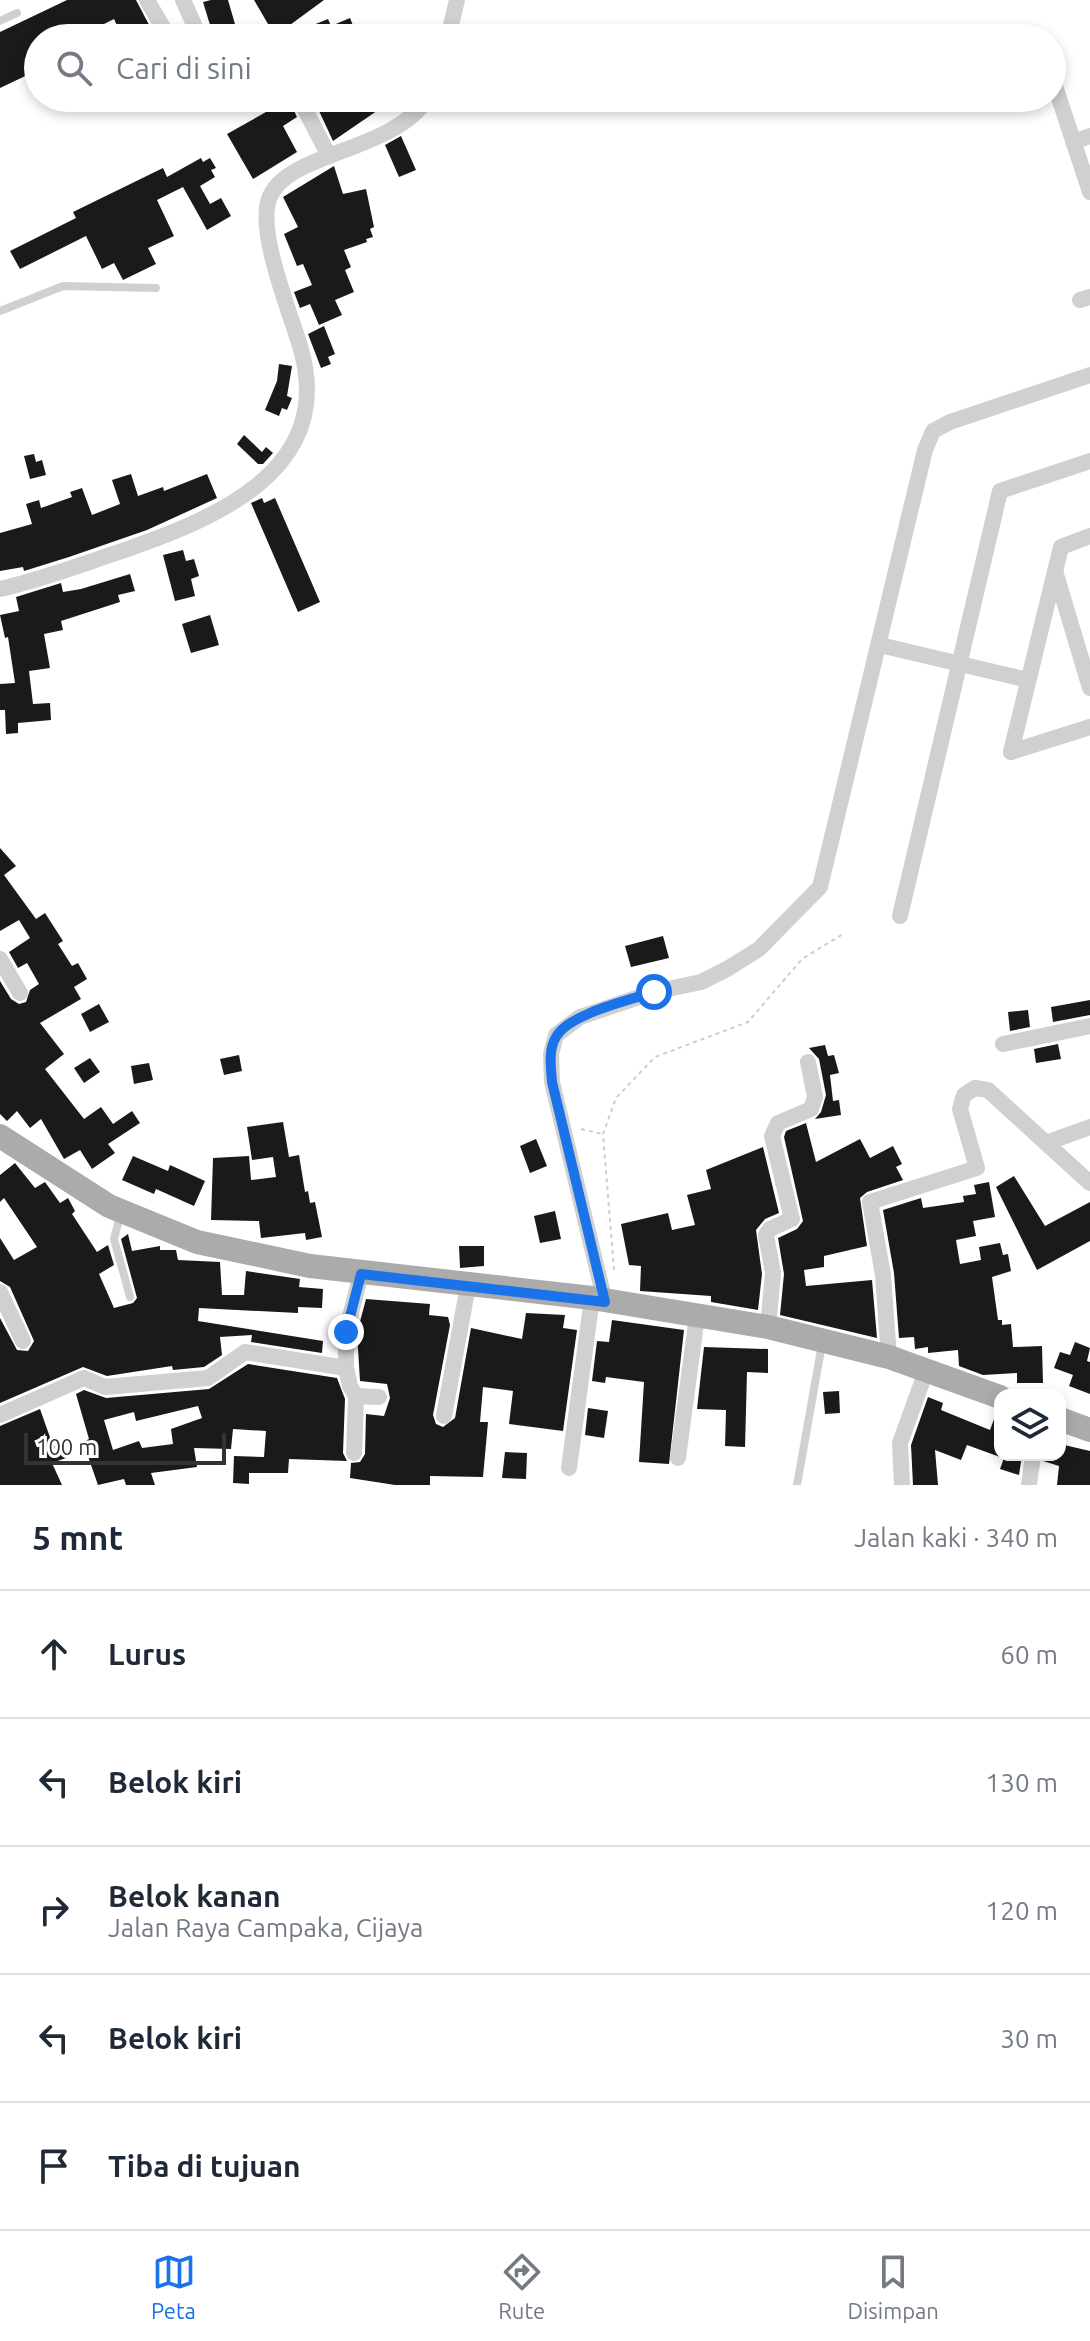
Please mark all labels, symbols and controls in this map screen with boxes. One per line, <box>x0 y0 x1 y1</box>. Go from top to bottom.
search box <box>24 24 1066 112</box>
icon: search <box>52 46 96 90</box>
text: Cari di sini <box>116 51 252 85</box>
route start <box>636 974 672 1010</box>
route end <box>328 1314 364 1350</box>
map controls <box>994 1389 1066 1461</box>
button: layers <box>994 1389 1066 1461</box>
scale bar <box>24 1429 226 1465</box>
text: 100 m <box>36 1434 97 1459</box>
text: 5 mnt <box>32 1518 123 1556</box>
text: Jalan kaki · 340 m <box>854 1523 1058 1552</box>
icon: ahead <box>32 1632 76 1676</box>
text: Lurus <box>108 1637 186 1671</box>
text: 60 m <box>1000 1640 1058 1669</box>
icon: left <box>32 1760 76 1804</box>
text: Belok kiri <box>108 1765 242 1799</box>
text: 130 m <box>986 1768 1058 1797</box>
text: Belok kanan <box>108 1879 281 1913</box>
icon: right <box>32 1888 76 1932</box>
text: 120 m <box>986 1896 1058 1925</box>
text: Jalan Raya Campaka, Cijaya <box>108 1913 423 1942</box>
icon: left <box>32 2016 76 2060</box>
text: Belok kiri <box>108 2021 242 2055</box>
text: 30 m <box>1000 2024 1058 2053</box>
icon: arrive <box>32 2144 76 2188</box>
text: Tiba di tujuan <box>108 2149 301 2183</box>
tab: Peta <box>151 2250 196 2323</box>
tab: Rute <box>498 2250 545 2323</box>
tab: Disimpan <box>847 2250 939 2323</box>

